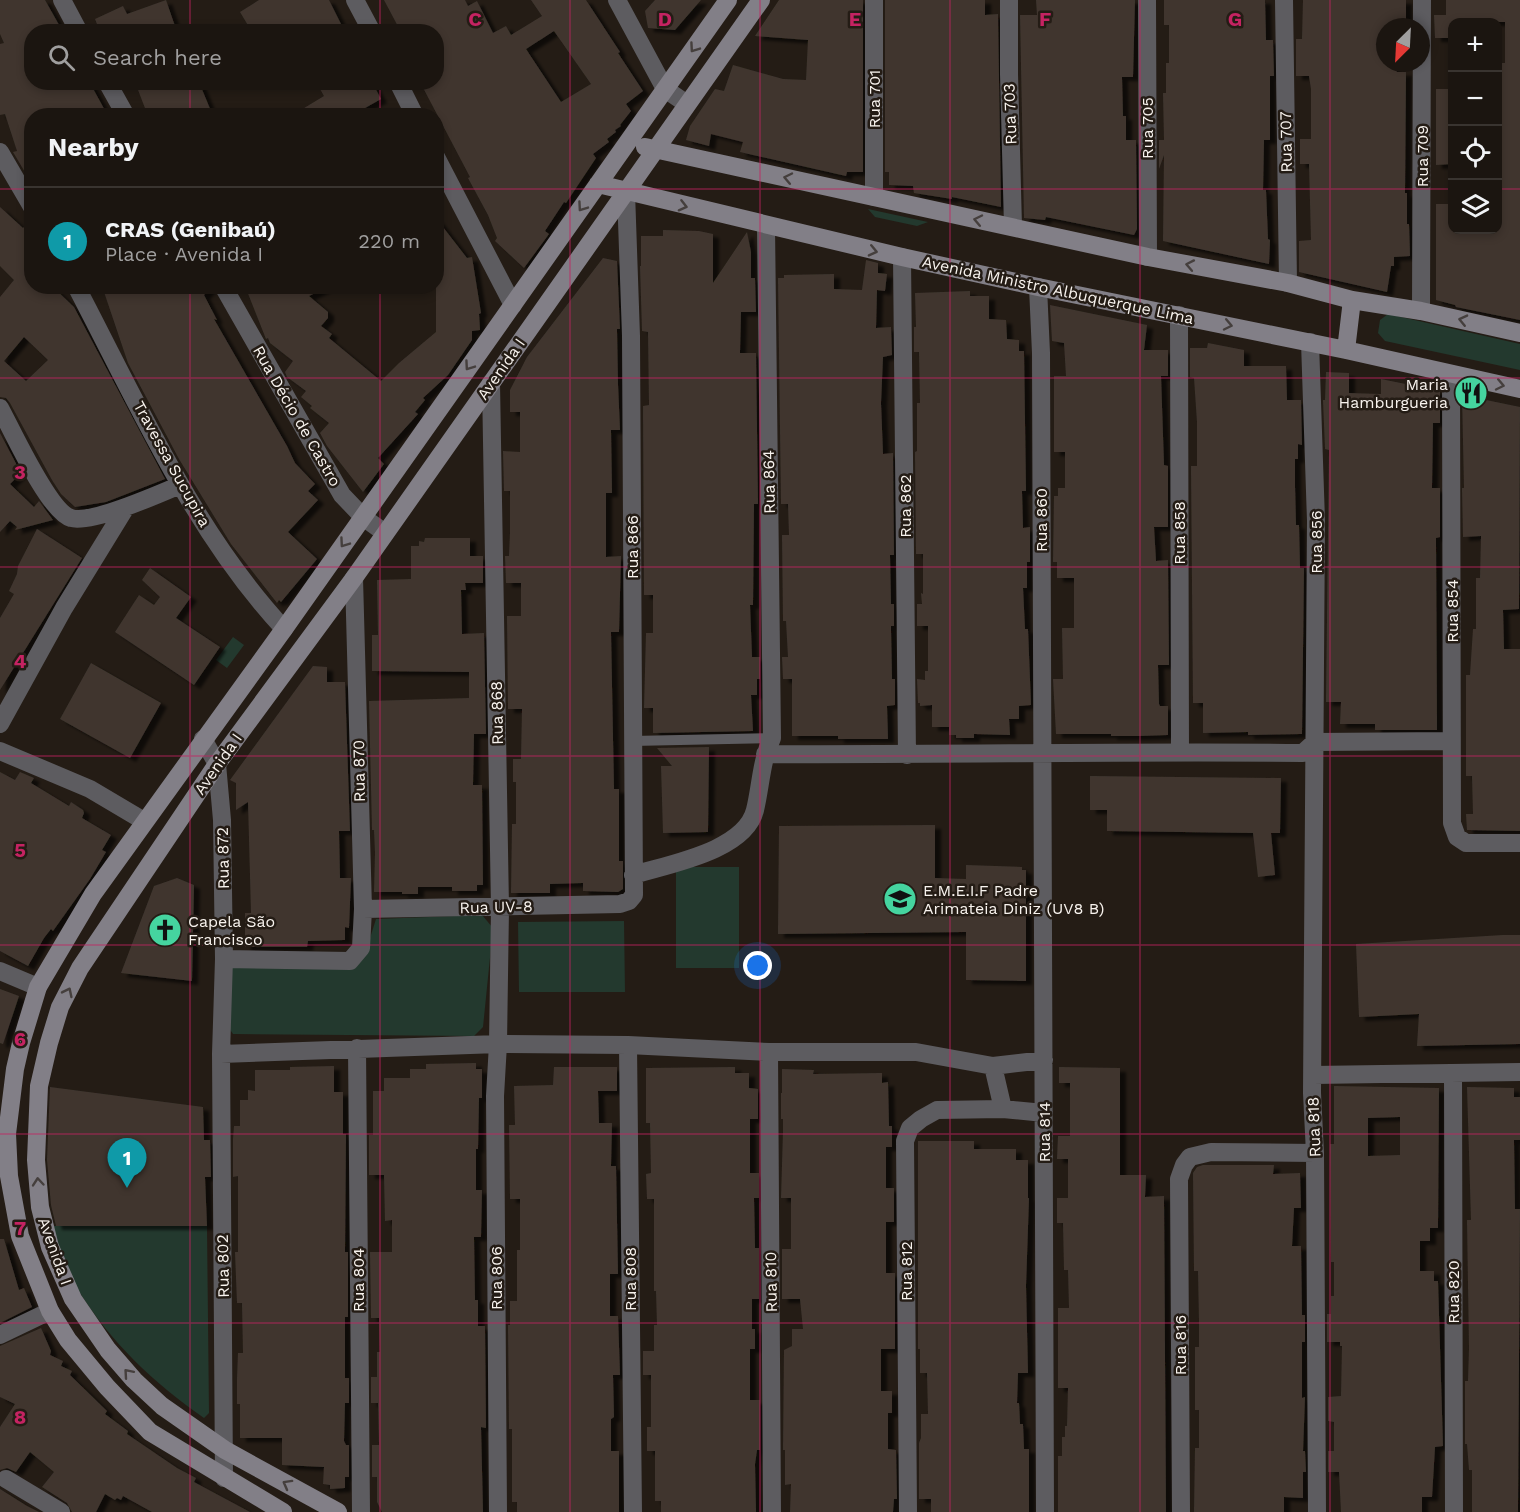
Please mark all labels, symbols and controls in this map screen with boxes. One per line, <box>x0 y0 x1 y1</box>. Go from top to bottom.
text: C <box>468 7 482 31</box>
text: D <box>658 7 672 31</box>
text: E <box>849 7 861 31</box>
text: F <box>1039 7 1051 31</box>
text: G <box>1228 7 1242 31</box>
north arrow <box>1376 18 1430 72</box>
map controls <box>1448 18 1502 234</box>
button: + <box>1448 18 1502 72</box>
search box <box>24 24 444 90</box>
icon: search <box>45 41 78 74</box>
one-way arrow <box>690 41 701 52</box>
text: Search here <box>93 45 222 70</box>
street label: Rua 701 <box>865 70 884 128</box>
button: − <box>1448 72 1502 126</box>
street label: Rua 703 <box>999 83 1021 145</box>
street label: Rua 705 <box>1138 97 1157 159</box>
street label: Rua 707 <box>1276 111 1296 173</box>
street label: Rua 709 <box>1413 125 1432 187</box>
button: locate <box>1448 126 1502 180</box>
text: Nearby <box>48 132 139 162</box>
one-way arrow <box>783 172 793 185</box>
button: layers <box>1448 180 1502 234</box>
one-way arrow <box>678 198 688 211</box>
one-way arrow <box>578 201 589 212</box>
one-way arrow <box>974 214 984 227</box>
text: CRAS (Genibaú) <box>105 217 276 242</box>
text: 1 <box>63 229 72 253</box>
text: 220 m <box>358 229 420 253</box>
text: Place · Avenida I <box>105 242 263 266</box>
one-way arrow <box>868 243 878 256</box>
street label: Avenida Ministro Albuquerque Lima <box>920 252 1196 328</box>
one-way arrow <box>1185 259 1194 271</box>
one-way arrow <box>1458 315 1468 328</box>
one-way arrow <box>1223 318 1233 331</box>
street label: Avenida I <box>473 335 529 403</box>
street label: Rua Décio de Castro <box>249 342 345 490</box>
one-way arrow <box>465 360 476 371</box>
place label: Maria Hamburgueria <box>1339 375 1448 412</box>
restaurant icon: Maria Hamburgueria <box>1453 375 1489 411</box>
one-way arrow <box>1495 378 1505 391</box>
street label: Travessa Sucupira <box>130 398 214 530</box>
street label: Rua 864 <box>759 450 779 514</box>
text: 3 <box>14 460 26 484</box>
street label: Rua 862 <box>896 474 915 538</box>
street label: Rua 860 <box>1032 488 1051 552</box>
street label: Rua 858 <box>1170 501 1189 565</box>
street label: Rua 856 <box>1307 510 1326 574</box>
street label: Rua 866 <box>623 515 642 579</box>
one-way arrow <box>341 536 352 547</box>
street label: Rua 854 <box>1443 579 1462 643</box>
text: 4 <box>14 649 27 673</box>
street label: Rua 868 <box>487 681 507 745</box>
street label: Avenida I <box>190 730 246 798</box>
street label: Rua 870 <box>349 740 369 802</box>
street label: Rua 872 <box>213 827 233 889</box>
text: 5 <box>14 838 26 862</box>
school or university icon: E.M.E.I.F Padre Arimateia Diniz (UV8 B) <box>882 881 918 917</box>
place label: E.M.E.I.F Padre Arimateia Diniz (UV8 B) <box>923 881 1104 918</box>
street label: Rua UV-8 <box>459 897 533 917</box>
church icon: Capela São Francisco <box>147 912 183 948</box>
place label: Capela São Francisco <box>188 912 275 949</box>
your location <box>743 951 772 980</box>
one-way arrow <box>61 987 73 998</box>
text: 6 <box>14 1027 26 1051</box>
street label: Rua 818 <box>1303 1096 1325 1158</box>
street label: Rua 814 <box>1035 1102 1054 1162</box>
pin: 1 <box>108 1138 146 1188</box>
one-way arrow <box>32 1177 45 1186</box>
street label: Avenida I <box>34 1215 76 1287</box>
text: 7 <box>14 1216 26 1240</box>
street label: Rua 802 <box>213 1234 233 1298</box>
street label: Rua 812 <box>897 1241 916 1301</box>
street label: Rua 806 <box>487 1246 506 1310</box>
street label: Rua 808 <box>621 1247 640 1311</box>
street label: Rua 804 <box>349 1248 368 1312</box>
street label: Rua 810 <box>761 1252 781 1312</box>
street label: Rua 820 <box>1444 1260 1463 1324</box>
street label: Rua 816 <box>1171 1315 1190 1375</box>
one-way arrow <box>124 1369 135 1380</box>
text: 8 <box>14 1405 26 1429</box>
one-way arrow <box>283 1480 293 1491</box>

